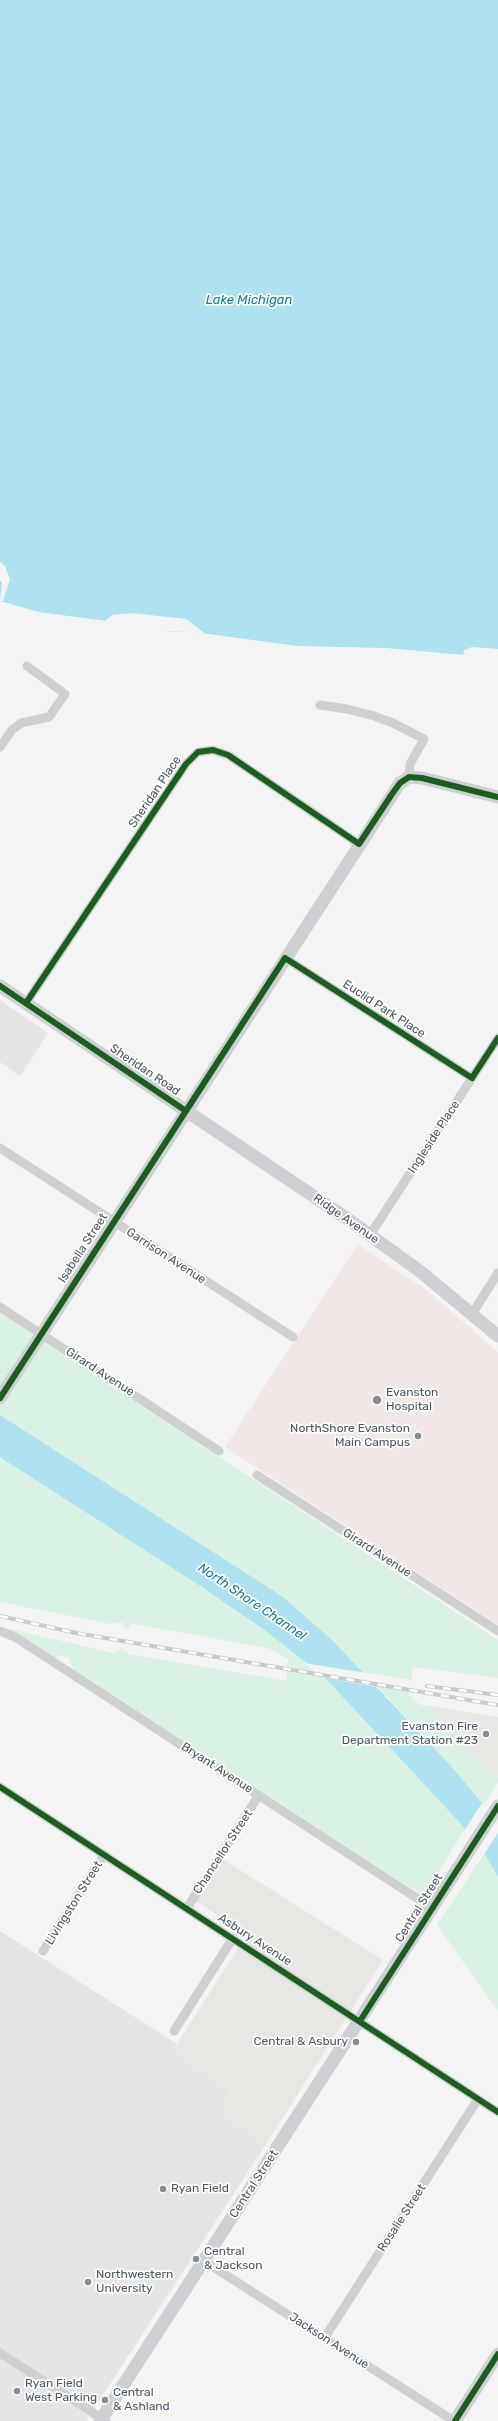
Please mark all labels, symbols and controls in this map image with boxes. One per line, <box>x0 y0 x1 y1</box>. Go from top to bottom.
water label: Lake Michigan <box>206 292 292 308</box>
street label: Sheridan Place <box>126 753 184 831</box>
street label: Euclid Park Place <box>340 977 428 1041</box>
street label: Sheridan Road <box>107 1041 183 1099</box>
street label: Ingleside Place <box>405 1098 463 1176</box>
street label: Ridge Avenue <box>310 1191 382 1247</box>
street label: Isabella Street <box>55 1211 111 1285</box>
street label: Garrison Avenue <box>123 1225 209 1287</box>
street label: Girard Avenue <box>63 1345 137 1399</box>
place label: Evanston Hospital <box>386 1386 438 1414</box>
marker: Evanston Hospital <box>371 1394 383 1406</box>
place label: NorthShore Evanston Main Campus <box>290 1422 410 1450</box>
marker: NorthShore Evanston Main Campus <box>413 1431 423 1441</box>
street label: Girard Avenue <box>340 1526 414 1580</box>
water label: North Shore Channel <box>195 1560 309 1644</box>
place label: Evanston Fire Department Station #23 <box>342 1720 478 1748</box>
marker: Evanston Fire Department Station #23 <box>481 1729 491 1739</box>
street label: Bryant Avenue <box>179 1740 255 1796</box>
street label: Chancellor Street <box>190 1807 256 1897</box>
street label: Livingston Street <box>42 1858 106 1948</box>
street label: Central Street <box>392 1871 446 1945</box>
street label: Asbury Avenue <box>216 1911 294 1969</box>
place label: Central & Asbury <box>253 2035 348 2049</box>
marker: Central & Asbury <box>351 2037 361 2047</box>
street label: Central Street <box>227 2147 281 2221</box>
place label: Ryan Field <box>171 2182 229 2196</box>
street label: Rosalie Street <box>375 2182 429 2254</box>
marker: Ryan Field <box>158 2184 168 2194</box>
place label: Central & Jackson <box>204 2245 262 2273</box>
marker: Central & Jackson <box>191 2254 201 2264</box>
place label: Northwestern University <box>96 2268 173 2296</box>
marker: Northwestern University <box>83 2277 93 2287</box>
street label: Jackson Avenue <box>286 2310 372 2372</box>
place label: Ryan Field West Parking <box>25 2377 97 2405</box>
marker: Ryan Field West Parking <box>12 2386 22 2396</box>
place label: Central & Ashland <box>113 2386 170 2414</box>
marker: Central & Ashland <box>100 2395 110 2405</box>

